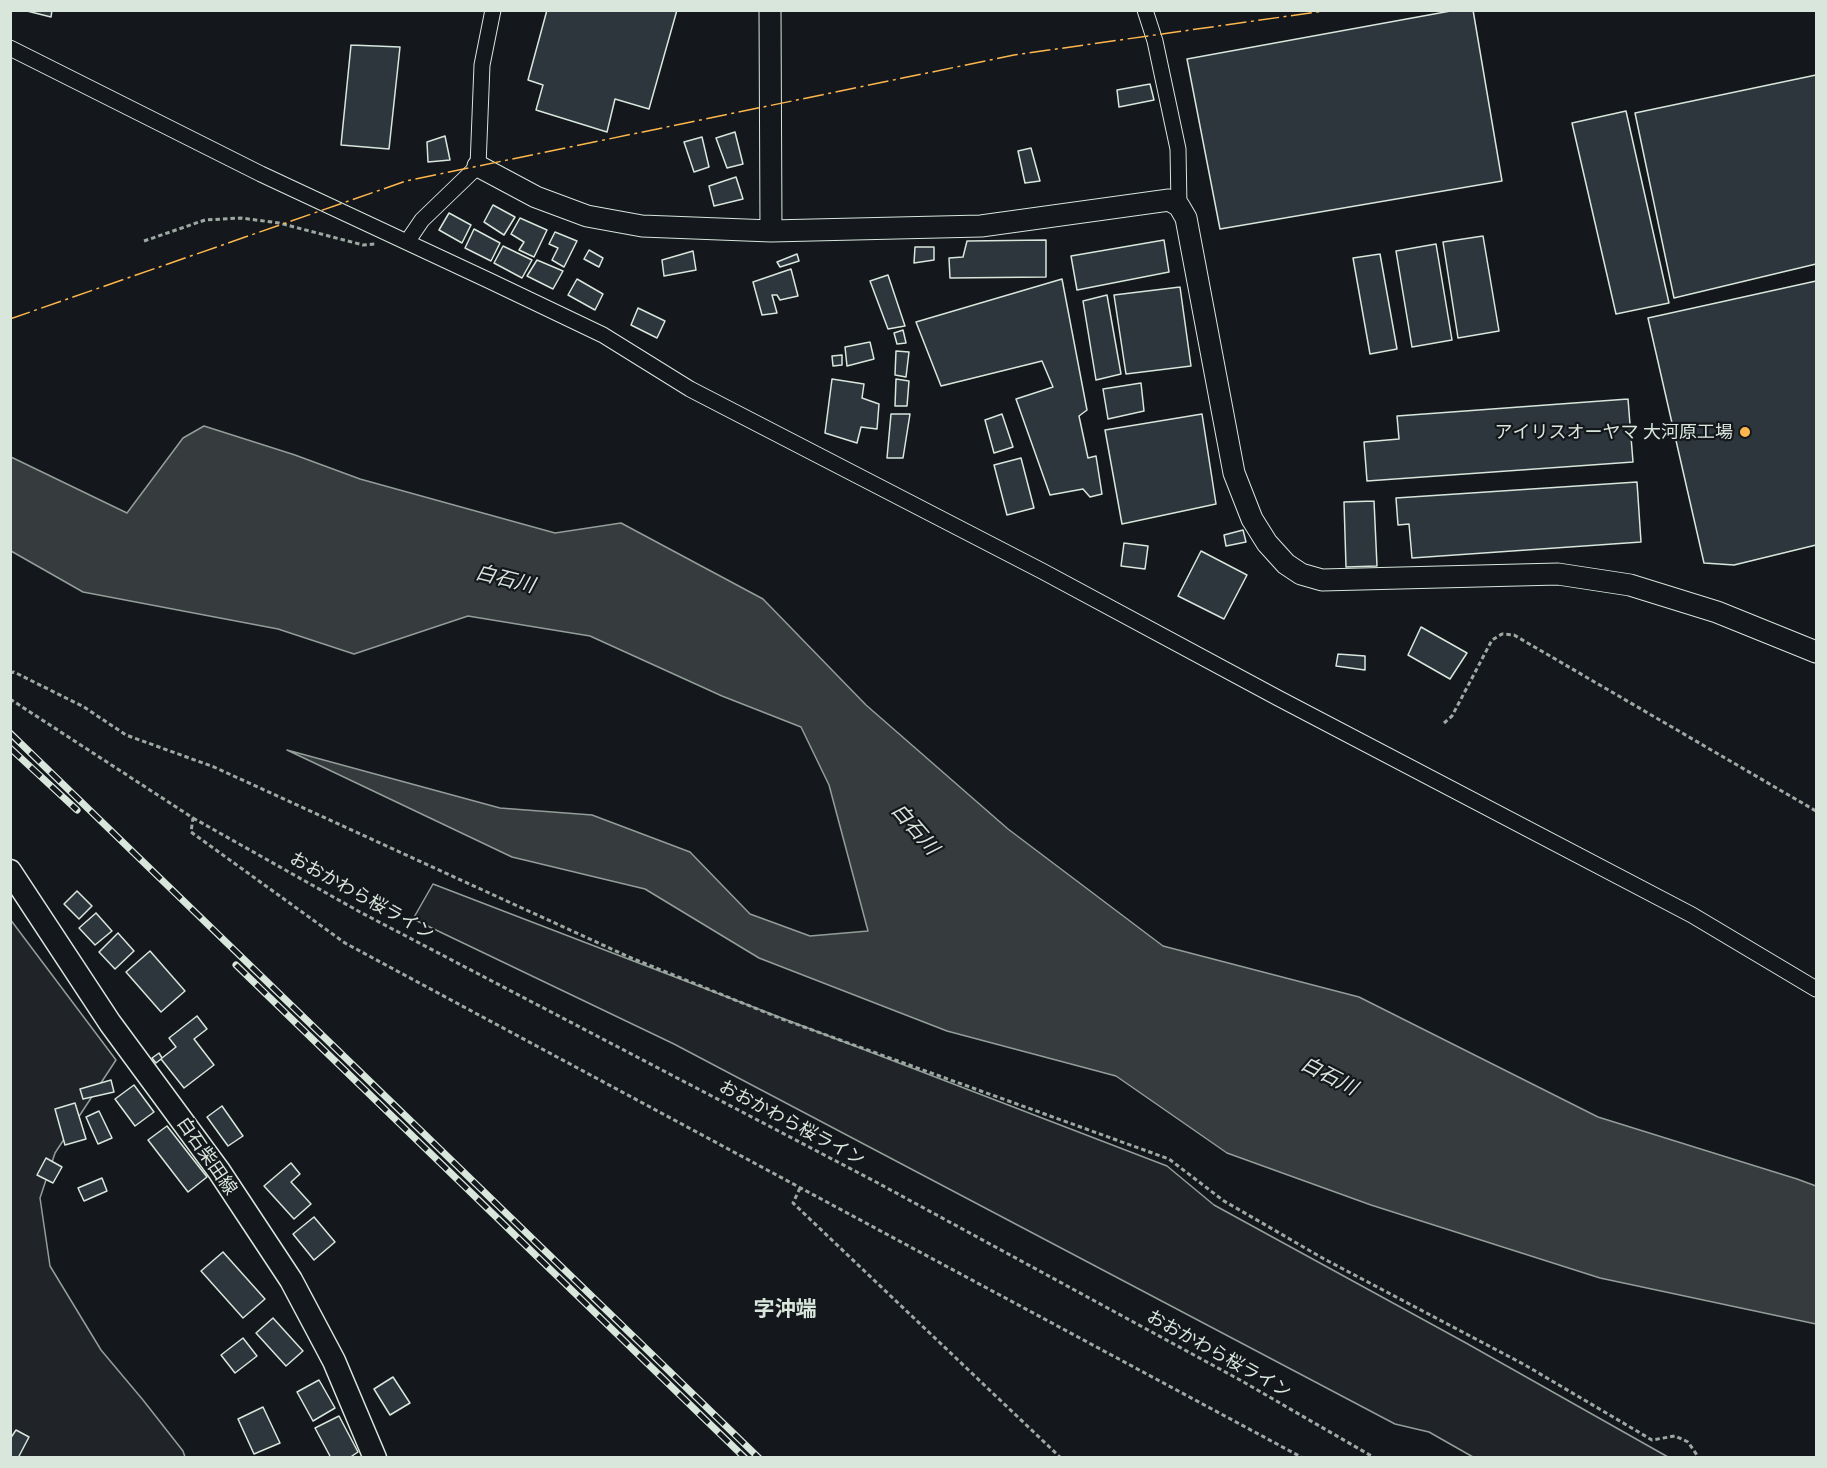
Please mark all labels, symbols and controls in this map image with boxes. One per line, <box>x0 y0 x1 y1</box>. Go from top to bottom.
place label: アイリスオーヤマ 大河原工場 <box>1495 421 1733 443</box>
marker: アイリスオーヤマ 大河原工場 <box>1738 425 1752 439</box>
water label: 白石川 <box>473 560 537 598</box>
water label: 白石川 <box>886 798 944 860</box>
street label: おおかわら桜ライン <box>286 847 438 945</box>
water label: 白石川 <box>1297 1052 1361 1100</box>
street label: おおかわら桜ライン <box>715 1075 869 1171</box>
street label: 白石柴田線 <box>172 1113 242 1199</box>
district label: 字沖端 <box>754 1296 816 1322</box>
street label: おおかわら桜ライン <box>1143 1305 1295 1403</box>

